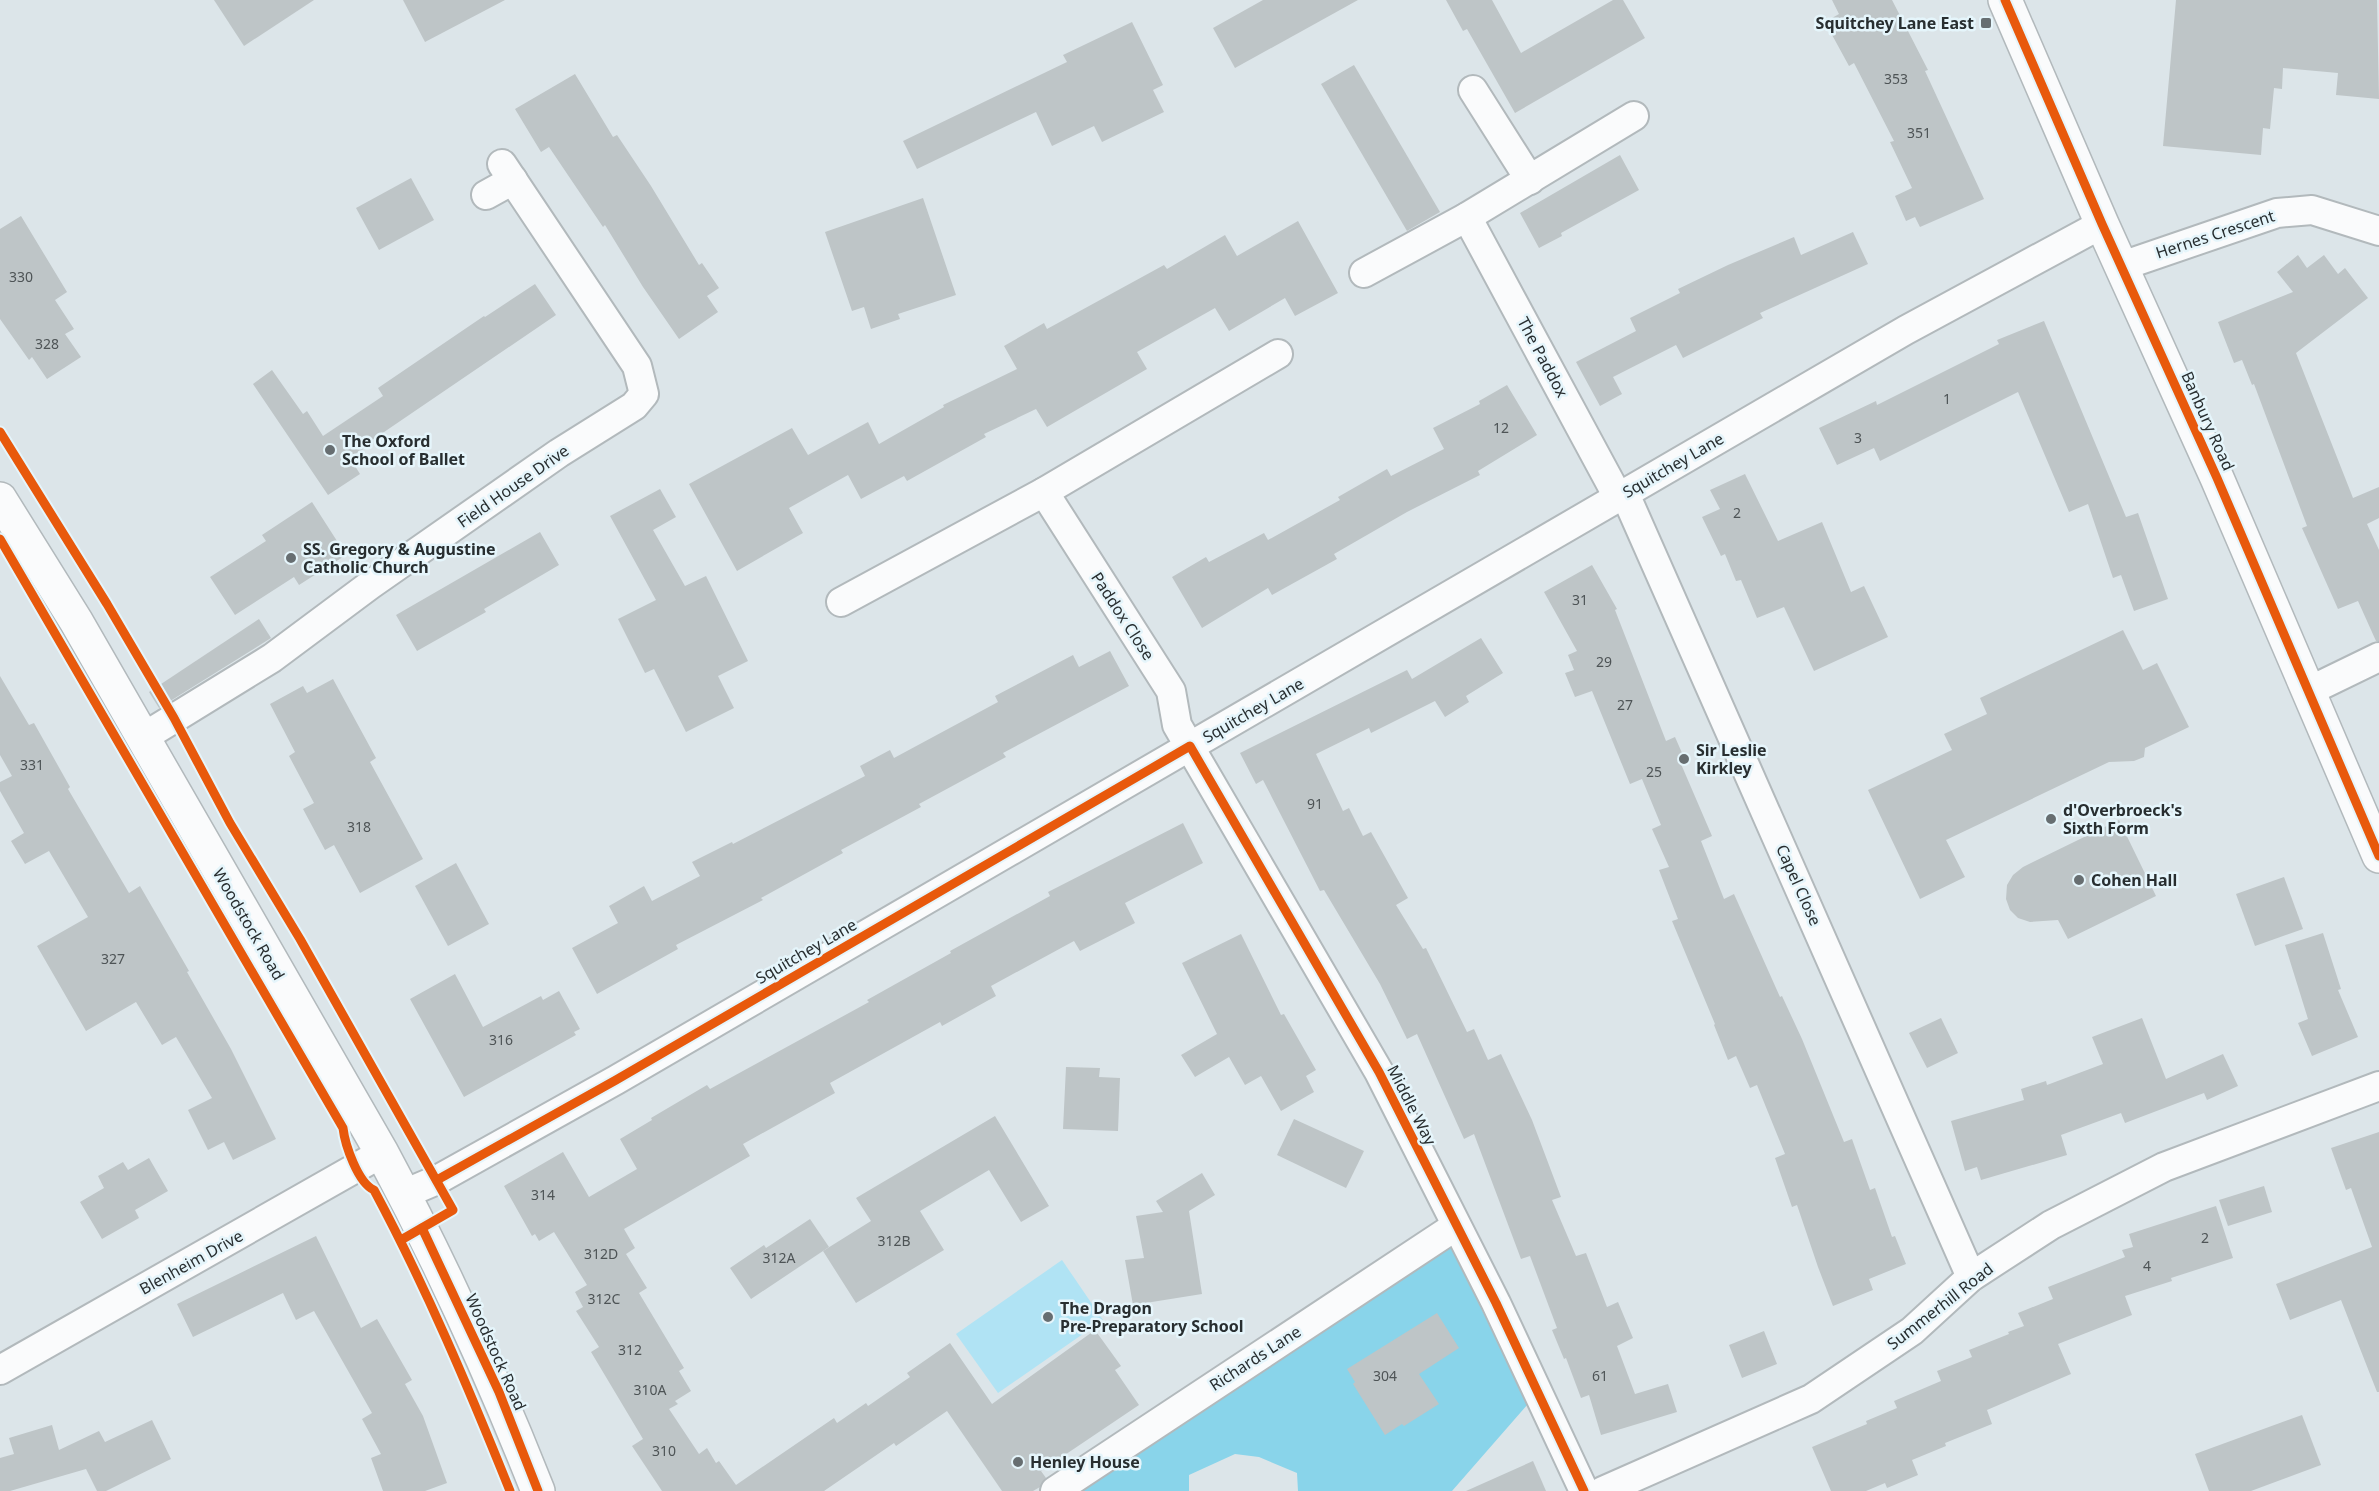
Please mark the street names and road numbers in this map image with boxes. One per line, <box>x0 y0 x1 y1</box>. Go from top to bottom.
street label: Hernes Crescent <box>2153 204 2277 264</box>
street label: The Paddox <box>1513 313 1574 402</box>
street label: Banbury Road <box>2176 368 2240 474</box>
street label: Squitchey Lane <box>1618 427 1728 503</box>
street label: Field House Drive <box>453 439 573 533</box>
street label: Paddox Close <box>1086 568 1160 664</box>
street label: Squitchey Lane <box>1198 672 1308 748</box>
street label: Capel Close <box>1771 841 1827 929</box>
street label: Woodstock Road <box>208 864 290 984</box>
street label: Squitchey Lane <box>751 913 861 989</box>
street label: Middle Way <box>1382 1061 1442 1150</box>
street label: Blenheim Drive <box>135 1224 247 1300</box>
street label: Summerhill Road <box>1882 1258 1998 1354</box>
street label: Woodstock Road <box>460 1290 532 1414</box>
street label: Richards Lane <box>1205 1320 1305 1396</box>

